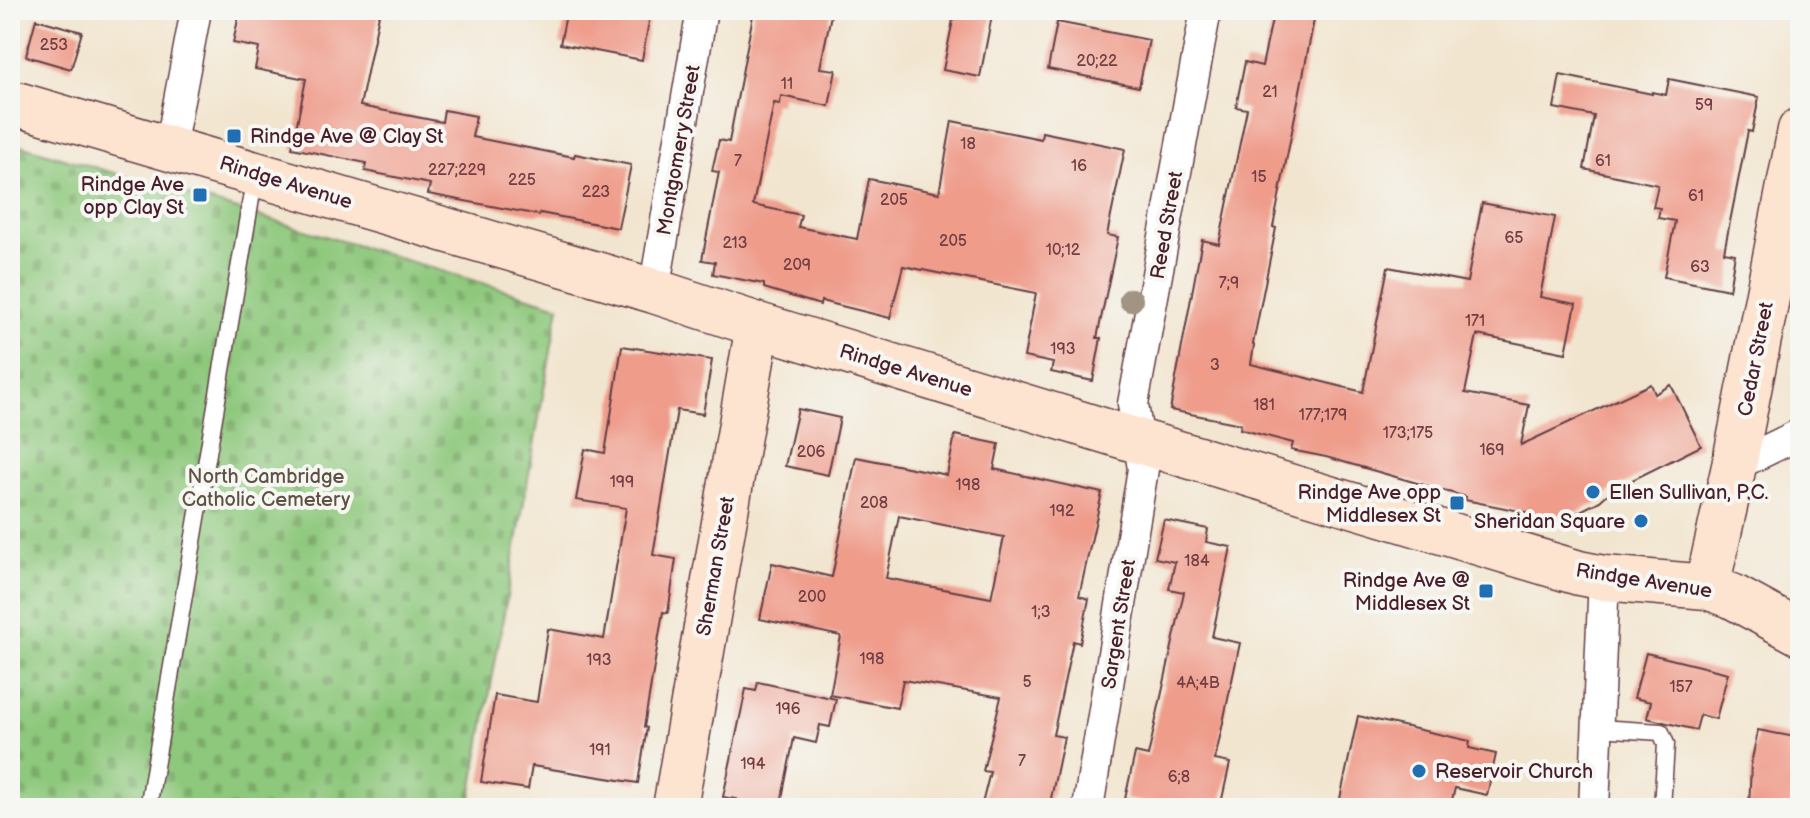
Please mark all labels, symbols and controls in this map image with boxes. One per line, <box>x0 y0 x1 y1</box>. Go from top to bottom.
house number: 253 <box>40 36 68 55</box>
house number: 20;22 <box>1076 52 1118 71</box>
street label: Montgomery Street <box>652 63 706 237</box>
house number: 11 <box>781 75 793 94</box>
house number: 21 <box>1262 83 1278 102</box>
house number: 59 <box>1695 96 1713 115</box>
place label: Rindge Ave @ Clay St <box>250 125 444 149</box>
marker: Rindge Ave @ Clay St <box>225 127 243 145</box>
house number: 18 <box>960 135 976 154</box>
street label: Rindge Avenue <box>216 151 355 215</box>
house number: 7 <box>734 152 742 171</box>
house number: 61 <box>1595 152 1611 171</box>
house number: 16 <box>1071 157 1087 176</box>
house number: 227;229 <box>428 161 486 180</box>
house number: 15 <box>1251 168 1267 187</box>
street label: Reed Street <box>1146 169 1188 281</box>
house number: 225 <box>508 171 536 190</box>
place label: Rindge Ave opp Clay St <box>81 173 184 220</box>
house number: 223 <box>582 183 610 202</box>
marker: Rindge Ave opp Clay St <box>191 186 209 204</box>
house number: 61 <box>1688 187 1704 206</box>
house number: 205 <box>880 191 908 210</box>
house number: 65 <box>1505 229 1523 248</box>
house number: 205 <box>939 232 967 251</box>
house number: 213 <box>722 234 748 253</box>
house number: 10;12 <box>1046 241 1081 260</box>
house number: 209 <box>783 256 811 275</box>
house number: 63 <box>1690 258 1710 277</box>
house number: 7;9 <box>1219 274 1239 293</box>
street label: Cedar Street <box>1733 300 1779 418</box>
house number: 171 <box>1465 312 1485 331</box>
street label: Rindge Avenue <box>836 339 975 403</box>
house number: 193 <box>1050 340 1076 359</box>
house number: 3 <box>1210 356 1220 375</box>
house number: 181 <box>1253 396 1275 415</box>
house number: 177;179 <box>1299 406 1347 425</box>
house number: 173;175 <box>1383 424 1433 443</box>
house number: 169 <box>1479 441 1505 460</box>
house number: 206 <box>797 443 826 462</box>
park label: North Cambridge Catholic Cemetery <box>182 465 350 512</box>
house number: 199 <box>610 473 634 492</box>
house number: 198 <box>956 476 980 495</box>
place label: Rindge Ave opp Middlesex St <box>1298 481 1441 528</box>
place label: Ellen Sullivan, P.C. <box>1609 481 1769 505</box>
marker: Ellen Sullivan, P.C. <box>1584 483 1602 501</box>
house number: 208 <box>860 494 888 513</box>
marker: Rindge Ave opp Middlesex St <box>1448 494 1466 512</box>
street label: Sherman Street <box>692 495 740 638</box>
house number: 192 <box>1050 502 1075 521</box>
place label: Sheridan Square <box>1474 510 1625 534</box>
marker: Sheridan Square <box>1632 512 1650 530</box>
house number: 184 <box>1184 552 1210 571</box>
street label: Sargent Street <box>1097 558 1141 691</box>
street label: Rindge Avenue <box>1574 558 1714 604</box>
place label: Rindge Ave @ Middlesex St <box>1343 569 1470 616</box>
marker: Rindge Ave @ Middlesex St <box>1477 582 1495 600</box>
house number: 200 <box>798 588 826 607</box>
house number: 1;3 <box>1031 603 1051 622</box>
house number: 198 <box>860 650 884 669</box>
house number: 193 <box>586 651 612 670</box>
house number: 5 <box>1022 673 1032 692</box>
house number: 4A;4B <box>1176 674 1220 693</box>
house number: 157 <box>1669 678 1693 697</box>
house number: 196 <box>775 700 801 719</box>
house number: 191 <box>589 741 611 760</box>
house number: 7 <box>1018 752 1026 771</box>
house number: 194 <box>740 755 766 774</box>
place label: Reservoir Church <box>1435 760 1593 784</box>
marker: Reservoir Church <box>1410 762 1428 780</box>
house number: 6;8 <box>1168 768 1190 787</box>

